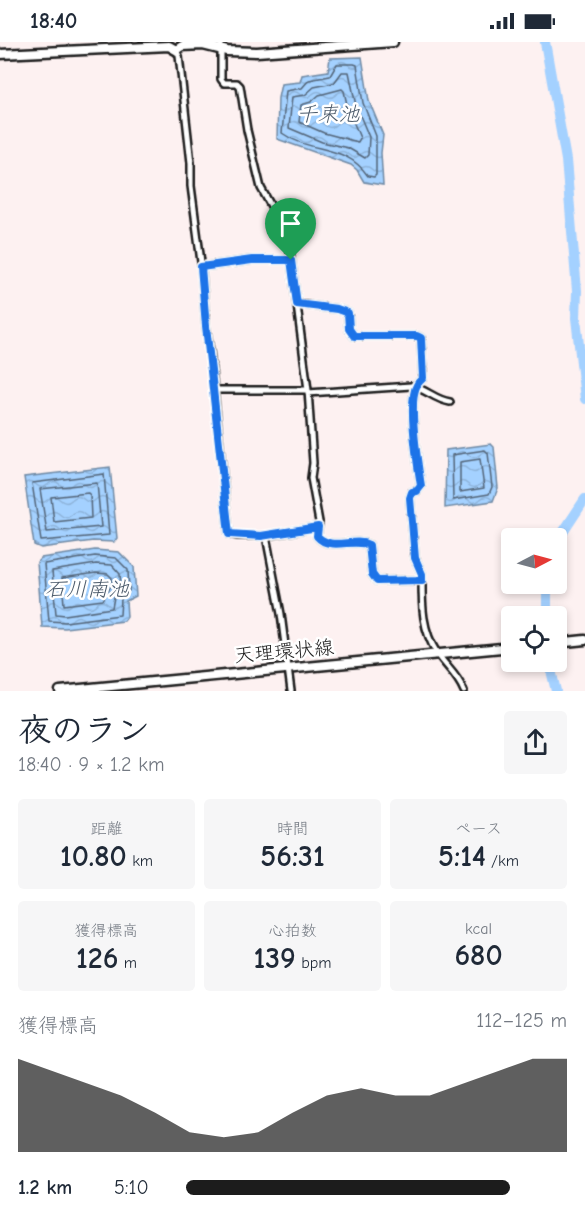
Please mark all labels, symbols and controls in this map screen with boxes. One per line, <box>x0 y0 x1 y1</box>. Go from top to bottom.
text: 18:40 <box>30 8 77 34</box>
water label: 千束池 <box>297 102 360 126</box>
pin <box>265 198 316 260</box>
icon: arrive <box>274 207 307 240</box>
north arrow <box>501 528 567 594</box>
map controls <box>501 528 567 672</box>
water label: 石川南池 <box>45 577 130 601</box>
button: locate <box>501 606 567 672</box>
street label: 天理環状線 <box>233 636 335 667</box>
text: 夜のラン <box>18 711 150 749</box>
button: share <box>504 711 567 774</box>
text: 18:40 · 9 × 1.2 km <box>18 753 164 776</box>
text: 距離 <box>90 820 123 838</box>
text: 時間 <box>276 820 309 838</box>
text: ペース <box>455 820 502 838</box>
text: 10.80 <box>60 839 127 874</box>
text: 56:31 <box>260 839 325 874</box>
text: 5:14 <box>438 839 486 874</box>
text: km <box>127 852 153 870</box>
text: /km <box>486 852 519 870</box>
text: kcal <box>465 920 492 938</box>
text: 獲得標高 <box>74 922 139 940</box>
text: 心拍数 <box>268 922 317 940</box>
text: 680 <box>454 938 503 973</box>
text: 126 <box>76 941 118 976</box>
text: 139 <box>254 941 296 976</box>
text: m <box>118 954 137 972</box>
text: bpm <box>296 954 331 972</box>
text: 112–125 m <box>476 1009 567 1032</box>
text: 獲得標高 <box>18 1014 98 1037</box>
text: 1.2 km <box>18 1176 72 1199</box>
text: 5:10 <box>114 1176 149 1199</box>

